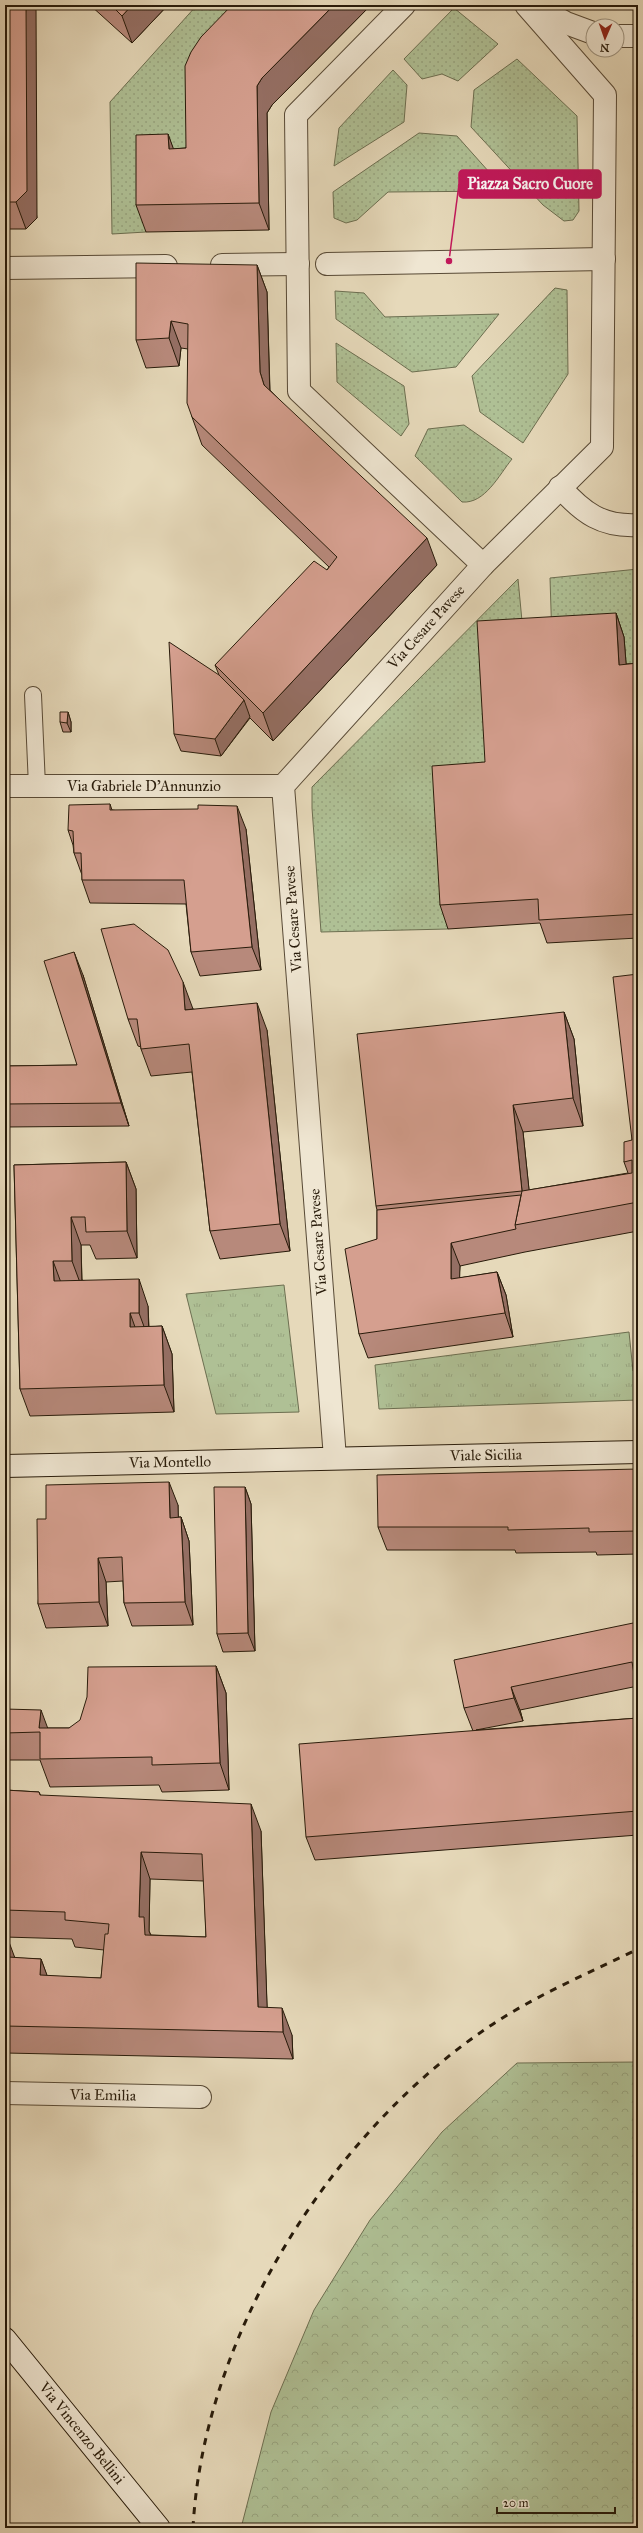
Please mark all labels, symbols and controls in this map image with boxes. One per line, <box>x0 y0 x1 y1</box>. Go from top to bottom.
north arrow <box>585 18 625 58</box>
text: N <box>599 41 610 54</box>
callout: Piazza Sacro Cuore <box>459 170 601 198</box>
text: Piazza Sacro Cuore <box>467 174 593 193</box>
street label: Via Cesare Pavese <box>383 581 468 673</box>
street label: Via Gabriele D'Annunzio <box>66 777 221 795</box>
street label: Via Cesare Pavese <box>280 865 306 974</box>
street label: Via Cesare Pavese <box>305 1188 331 1297</box>
street label: Viale Sicilia <box>449 1445 523 1465</box>
street label: Via Montello <box>128 1452 212 1472</box>
street label: Via Emilia <box>69 2085 137 2105</box>
street label: Via Vincenzo Bellini <box>35 2378 129 2488</box>
scale bar <box>497 2489 615 2515</box>
text: 20 m <box>503 2496 529 2510</box>

